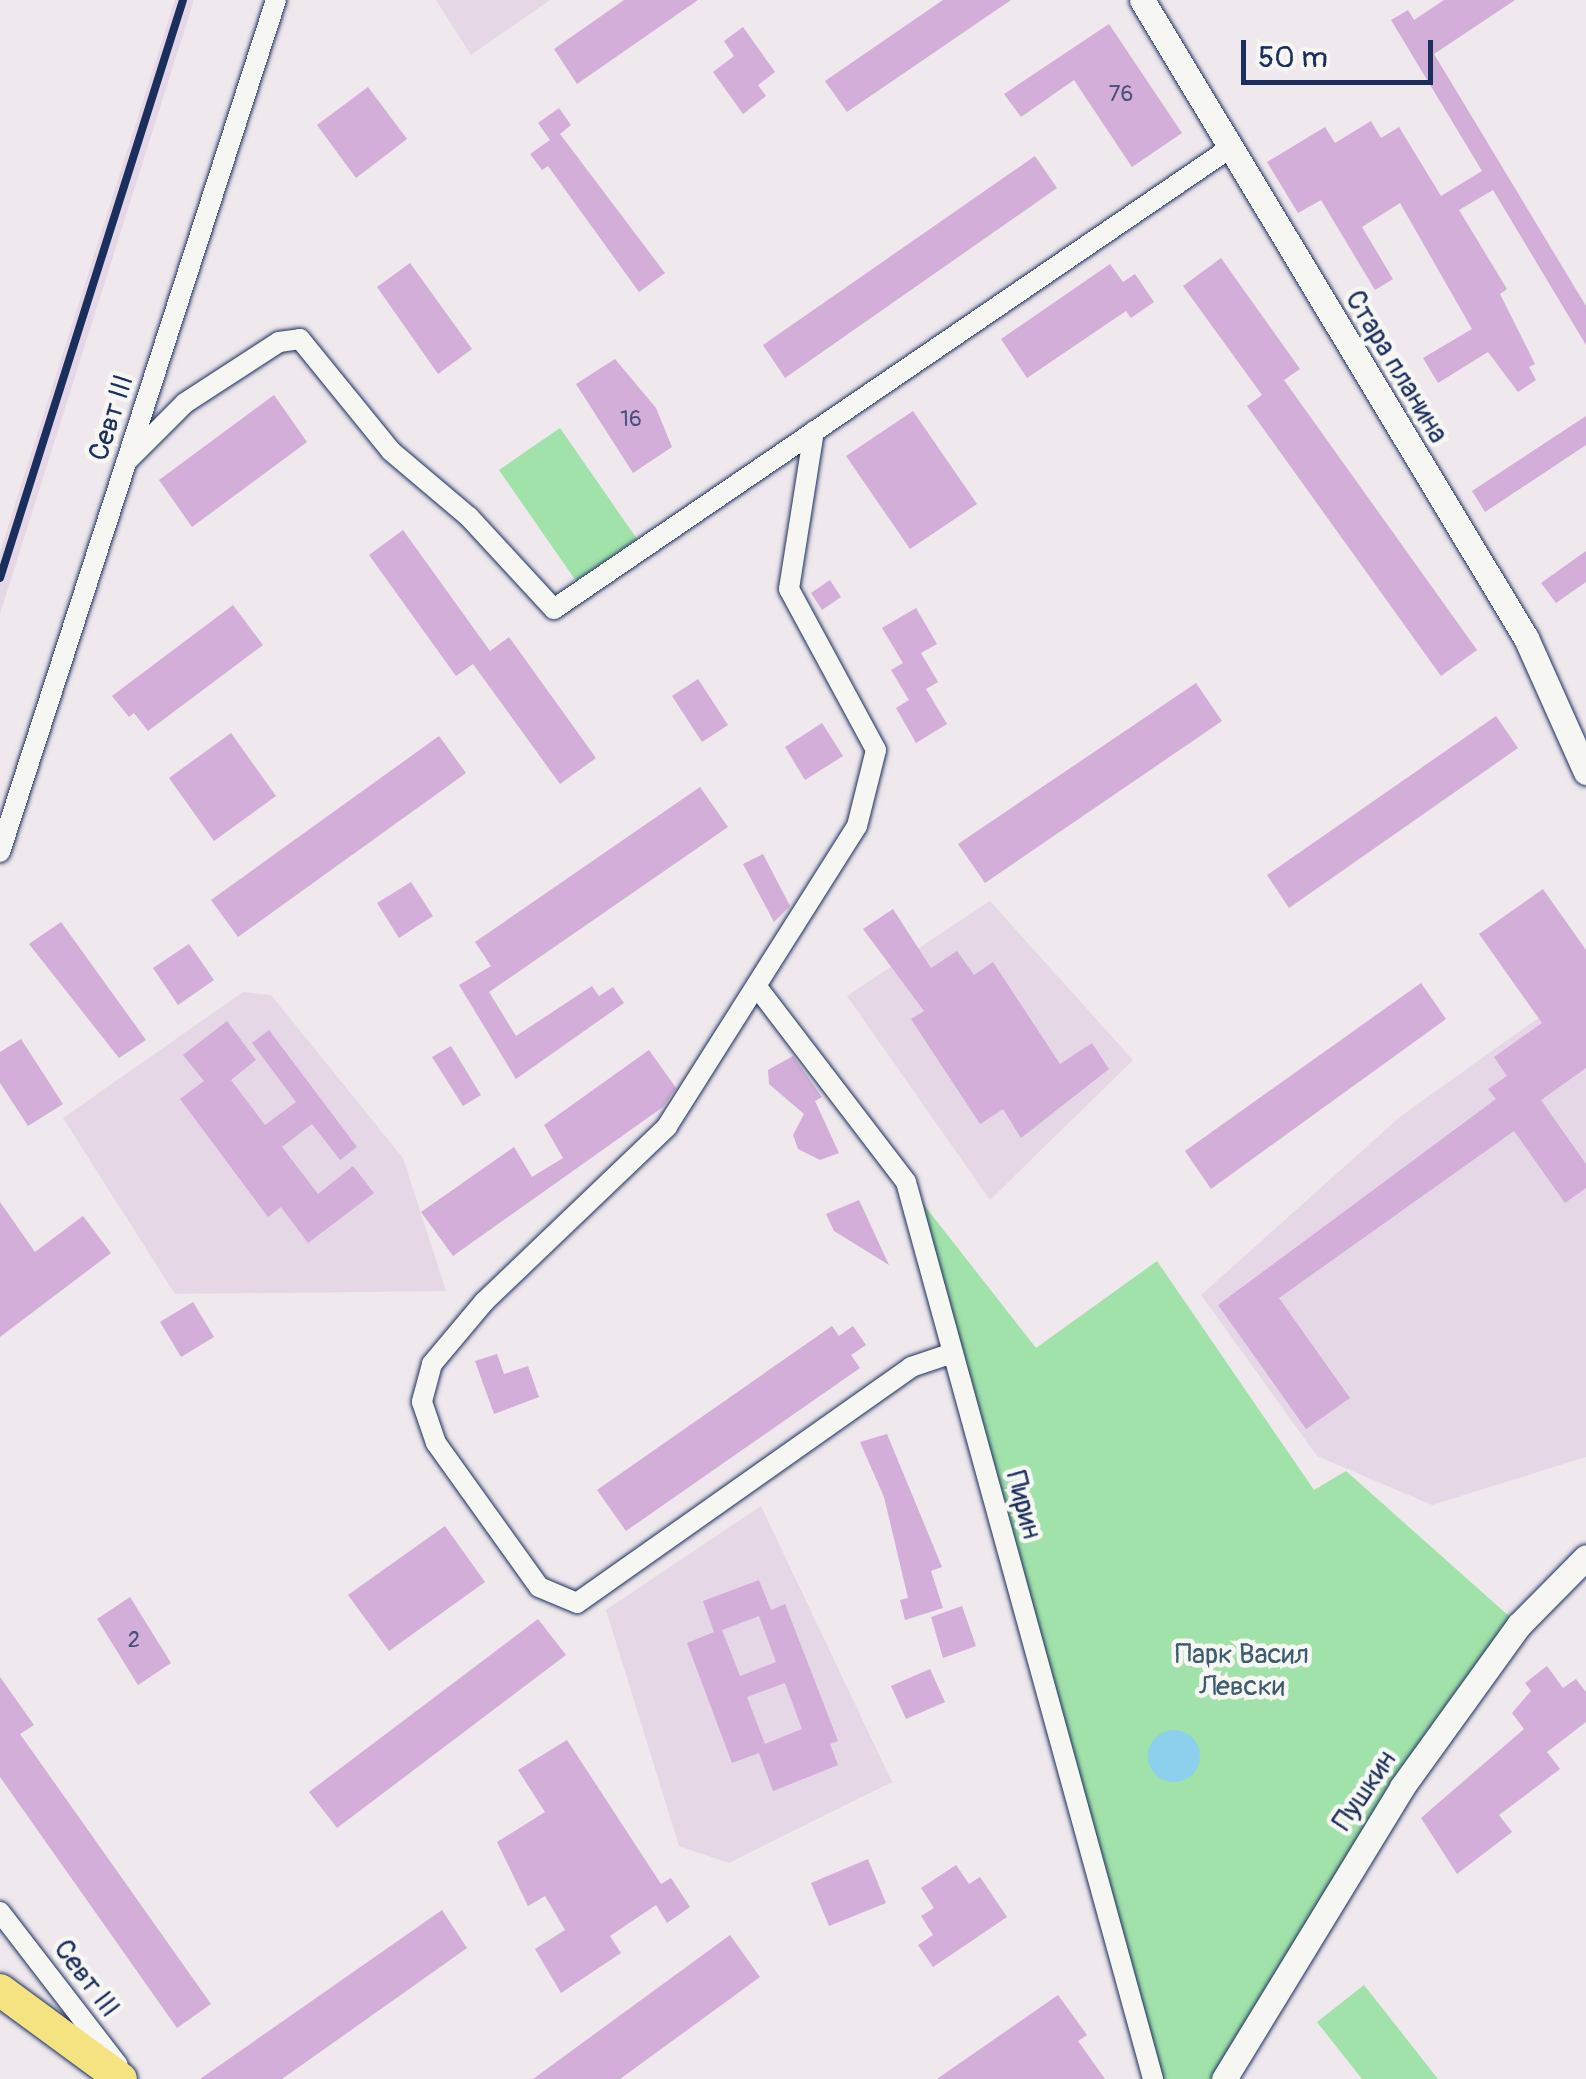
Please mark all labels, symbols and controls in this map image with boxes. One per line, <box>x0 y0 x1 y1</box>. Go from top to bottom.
scale bar <box>1246 20 1438 82</box>
text: 50 m <box>1258 39 1328 76</box>
house number: 76 <box>1109 82 1133 108</box>
street label: Стара планина <box>1337 285 1455 449</box>
street label: Севт III <box>82 371 142 465</box>
house number: 16 <box>620 407 642 433</box>
street label: Пирин <box>998 1467 1048 1543</box>
house number: 2 <box>128 1628 140 1654</box>
park label: Парк Васил Левски <box>1175 1638 1309 1704</box>
street label: Пушкин <box>1326 1745 1404 1837</box>
street label: Севт III <box>46 1933 126 2025</box>

